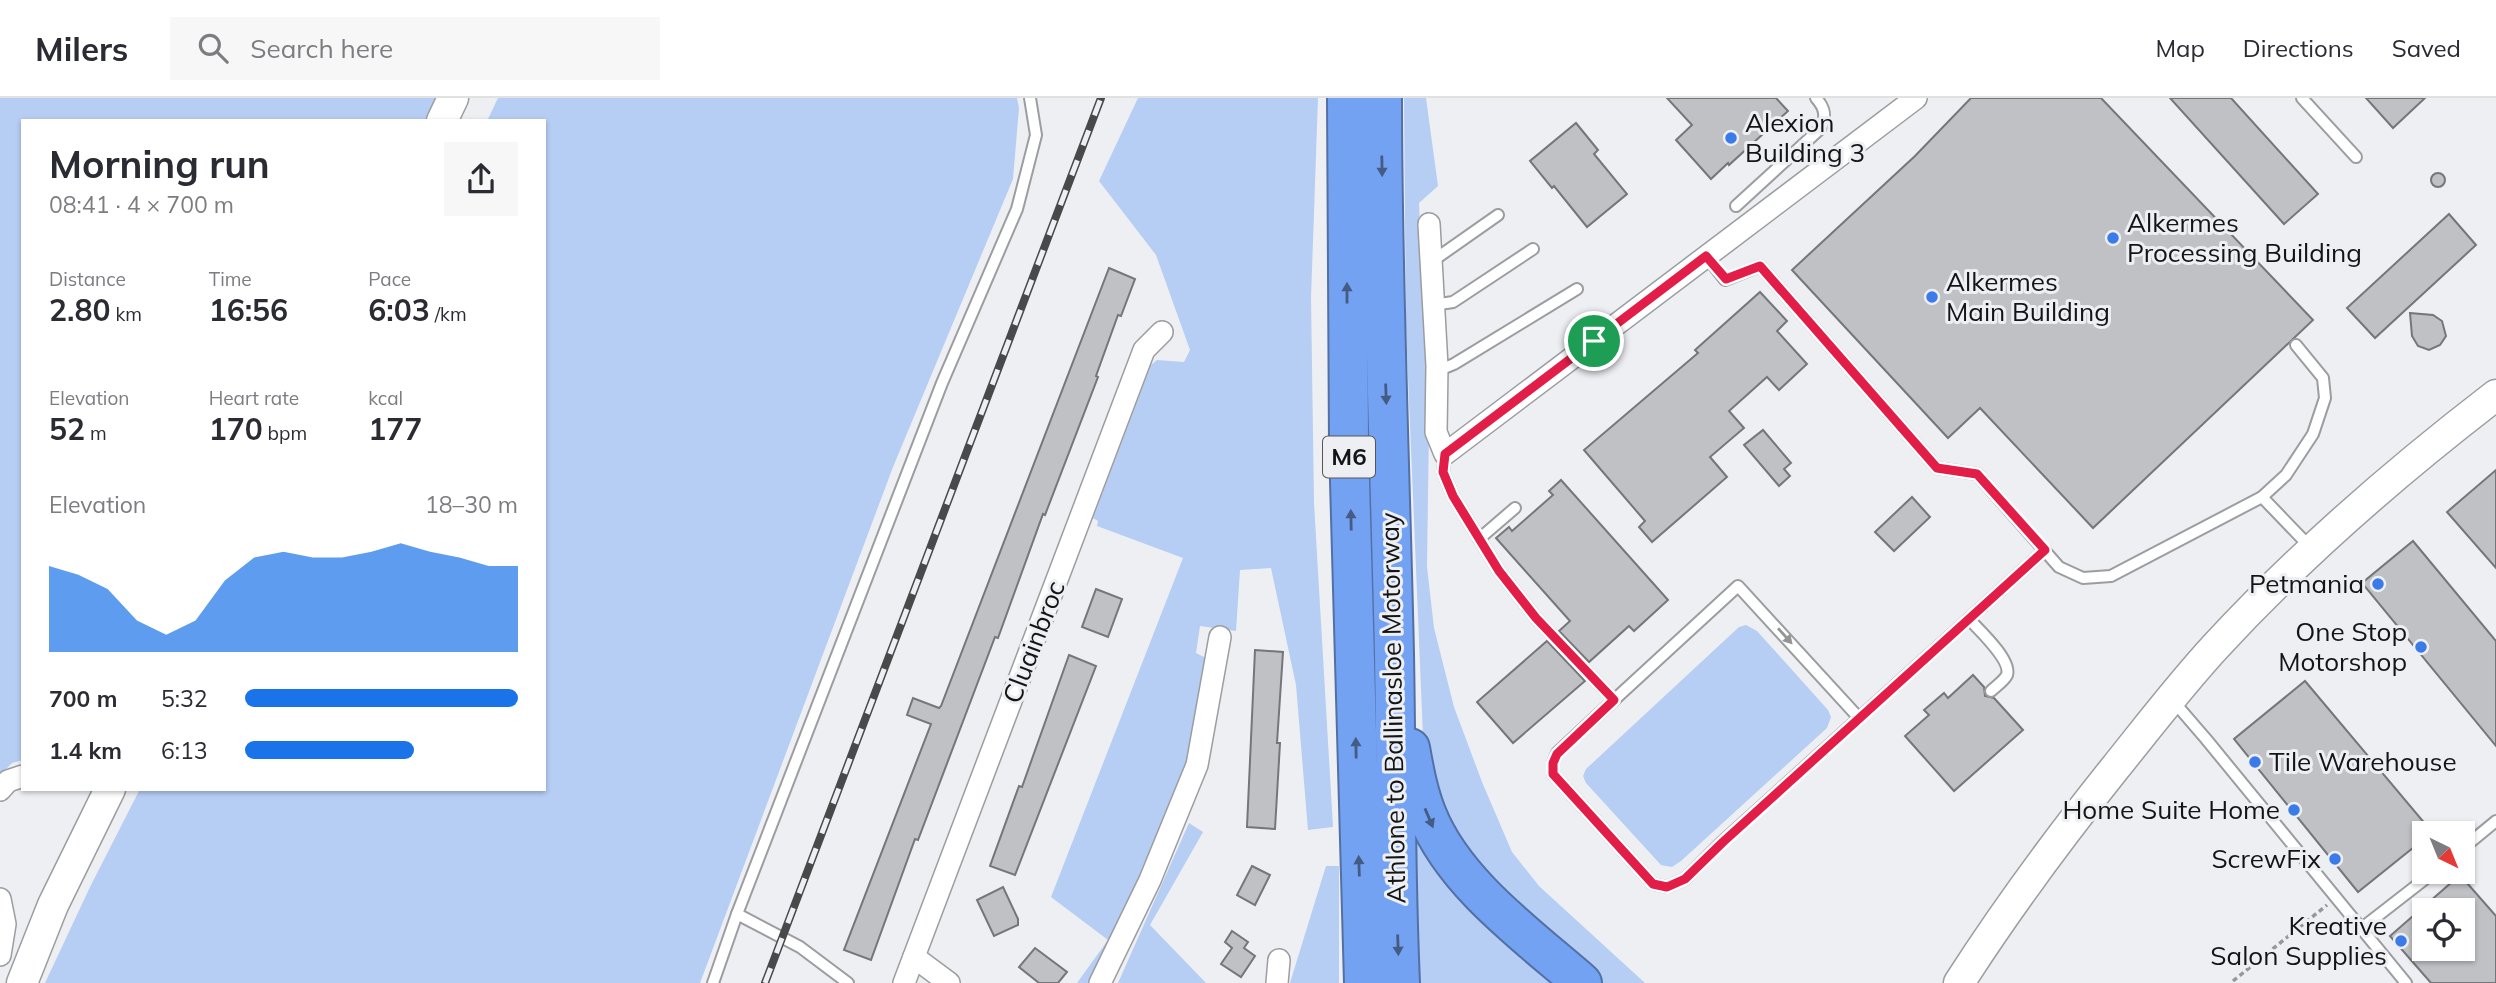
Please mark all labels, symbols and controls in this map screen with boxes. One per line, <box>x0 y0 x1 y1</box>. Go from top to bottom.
search box <box>170 17 660 80</box>
text: Milers <box>35 28 128 69</box>
icon: search <box>194 29 232 67</box>
text: Search here <box>250 32 393 65</box>
text: Map <box>2155 33 2205 63</box>
text: Directions <box>2243 33 2354 63</box>
text: Saved <box>2392 33 2461 63</box>
place label: Alexion Building 3 <box>1745 106 1865 169</box>
marker: Alexion Building 3 <box>1723 130 1739 146</box>
text: Morning run <box>49 140 270 188</box>
button: share <box>444 142 518 216</box>
one-way arrow <box>1376 155 1388 177</box>
text: 08:41 · 4 × 700 m <box>49 190 234 219</box>
place label: Alkermes Processing Building <box>2127 206 2362 269</box>
marker: Alkermes Processing Building <box>2105 230 2121 246</box>
place label: Alkermes Main Building <box>1946 265 2110 328</box>
text: Distance <box>49 267 126 291</box>
text: Time <box>209 267 252 291</box>
text: Pace <box>368 267 411 291</box>
one-way arrow <box>1341 282 1353 304</box>
marker: Alkermes Main Building <box>1924 289 1940 305</box>
text: 2.80 <box>49 291 110 329</box>
text: 16:56 <box>209 291 288 329</box>
text: 6:03 <box>368 291 430 329</box>
text: km <box>110 302 142 326</box>
text: /km <box>430 302 467 326</box>
pin <box>1564 311 1624 371</box>
icon: arrive <box>1575 322 1613 360</box>
one-way arrow <box>1381 383 1392 405</box>
text: Elevation <box>49 386 129 410</box>
text: Heart rate <box>209 386 299 410</box>
text: kcal <box>368 386 403 410</box>
text: 52 <box>49 410 85 448</box>
text: 170 <box>209 410 263 448</box>
text: 177 <box>368 410 422 448</box>
text: m <box>85 421 107 445</box>
text: bpm <box>263 421 307 445</box>
road number: M6 <box>1323 436 1375 478</box>
text: Elevation <box>49 490 146 519</box>
text: 18–30 m <box>425 490 518 519</box>
one-way arrow <box>1345 509 1357 531</box>
street label: Athlone to Ballinasloe Motorway <box>1373 512 1412 904</box>
place label: Petmania <box>2249 567 2364 600</box>
street label: Cluainbroc <box>995 576 1072 708</box>
marker: Petmania <box>2370 576 2386 592</box>
place label: One Stop Motorshop <box>2278 615 2407 678</box>
one-way arrow <box>1776 627 1792 644</box>
marker: One Stop Motorshop <box>2413 639 2429 655</box>
text: 700 m <box>49 684 117 713</box>
text: 5:32 <box>161 684 208 713</box>
text: 1.4 km <box>49 736 122 765</box>
text: 6:13 <box>161 736 208 765</box>
one-way arrow <box>1350 737 1362 759</box>
place label: Tile Warehouse <box>2269 745 2457 778</box>
marker: Tile Warehouse <box>2247 754 2263 770</box>
place label: Home Suite Home <box>2062 793 2280 826</box>
marker: Home Suite Home <box>2286 802 2302 818</box>
one-way arrow <box>1423 808 1435 828</box>
north arrow <box>2412 821 2474 884</box>
map controls <box>2412 821 2475 961</box>
place label: ScrewFix <box>2211 842 2321 875</box>
marker: ScrewFix <box>2327 851 2343 867</box>
one-way arrow <box>1354 855 1365 877</box>
button: locate <box>2412 898 2475 961</box>
place label: Kreative Salon Supplies <box>2210 909 2387 972</box>
marker: Kreative Salon Supplies <box>2393 933 2409 949</box>
one-way arrow <box>1393 934 1404 956</box>

